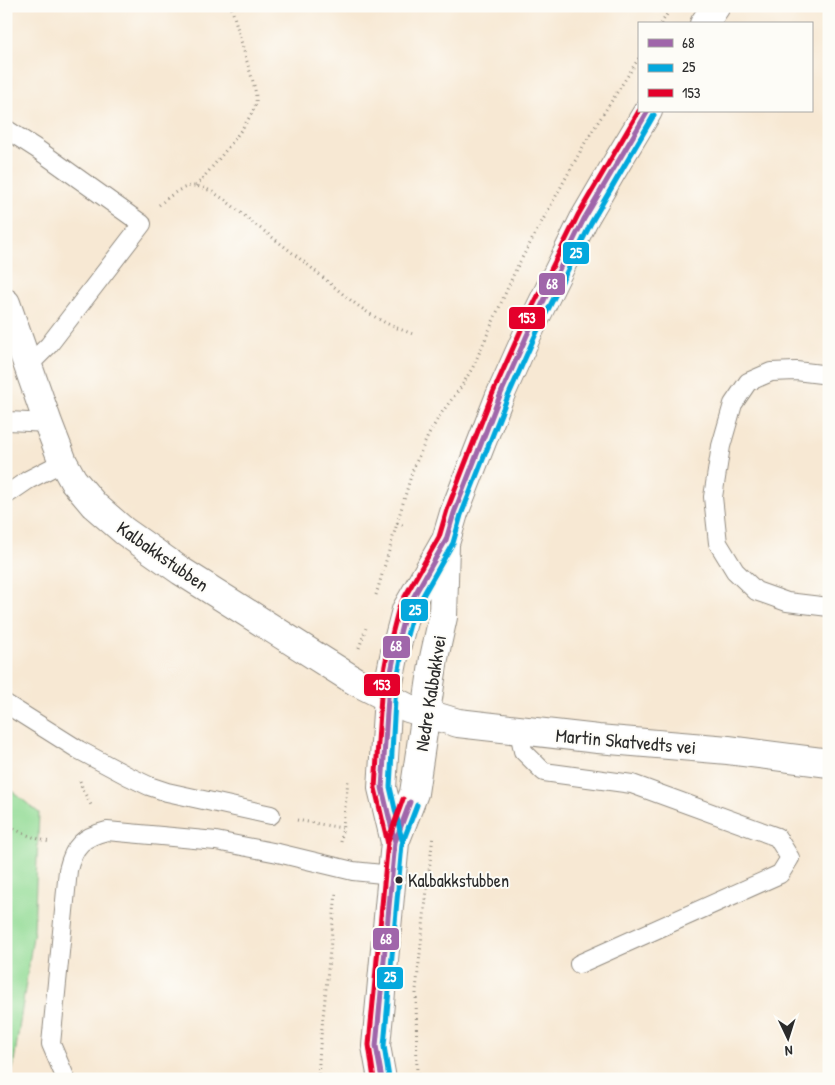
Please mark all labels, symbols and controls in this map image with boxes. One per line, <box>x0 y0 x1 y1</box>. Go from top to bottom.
legend <box>638 22 812 112</box>
text: 68 <box>682 32 694 53</box>
text: 25 <box>682 56 696 77</box>
text: 153 <box>682 82 701 103</box>
line badge: 25 <box>562 241 590 265</box>
text: 25 <box>570 243 582 262</box>
line badge: 68 <box>538 272 566 296</box>
text: 68 <box>546 274 558 293</box>
line badge: 153 <box>508 306 546 330</box>
text: 153 <box>518 308 536 327</box>
street label: Kalbakkstubben <box>112 515 214 597</box>
line badge: 25 <box>400 598 429 622</box>
text: 25 <box>409 600 421 619</box>
street label: Nedre Kalbakkvei <box>408 633 452 753</box>
line badge: 68 <box>382 635 411 659</box>
text: 68 <box>390 636 402 655</box>
line badge: 153 <box>363 673 401 697</box>
text: 153 <box>373 675 391 694</box>
street label: Martin Skatvedts vei <box>555 722 697 760</box>
place label: Kalbakkstubben <box>408 868 509 893</box>
marker: Kalbakkstubben <box>394 875 404 885</box>
line badge: 68 <box>372 927 400 951</box>
text: 68 <box>380 929 392 948</box>
line badge: 25 <box>376 966 404 990</box>
text: 25 <box>384 967 396 986</box>
north arrow <box>762 1012 812 1062</box>
text: N <box>784 1042 793 1061</box>

